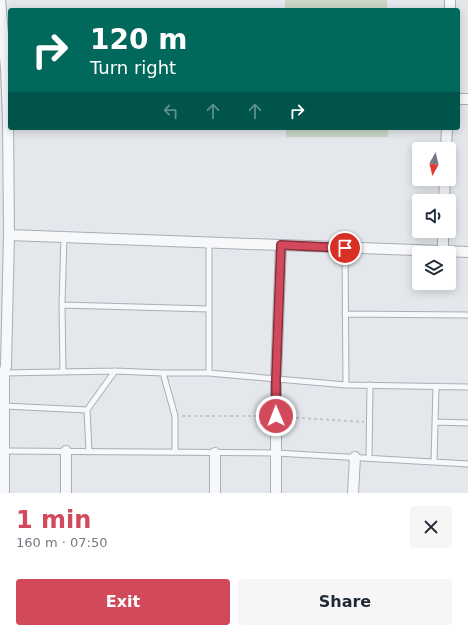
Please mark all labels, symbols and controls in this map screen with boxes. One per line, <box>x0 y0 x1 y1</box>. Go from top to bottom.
text: 120 m <box>90 23 187 56</box>
icon: right <box>24 24 76 76</box>
text: Turn right <box>90 57 176 78</box>
icon: left <box>160 100 182 122</box>
icon: ahead <box>202 100 224 122</box>
icon: ahead <box>244 100 266 122</box>
icon: right <box>286 100 308 122</box>
north arrow <box>412 142 456 186</box>
map controls <box>412 142 456 290</box>
button: sound <box>412 194 456 238</box>
pin <box>328 231 362 265</box>
icon: arrive <box>334 237 356 259</box>
button: layers <box>412 246 456 290</box>
position arrow <box>255 395 297 437</box>
text: 1 min <box>16 506 91 534</box>
button: close <box>410 506 452 548</box>
text: 160 m · 07:50 <box>16 535 107 550</box>
button: Exit <box>16 579 230 625</box>
button: Share <box>238 579 452 625</box>

